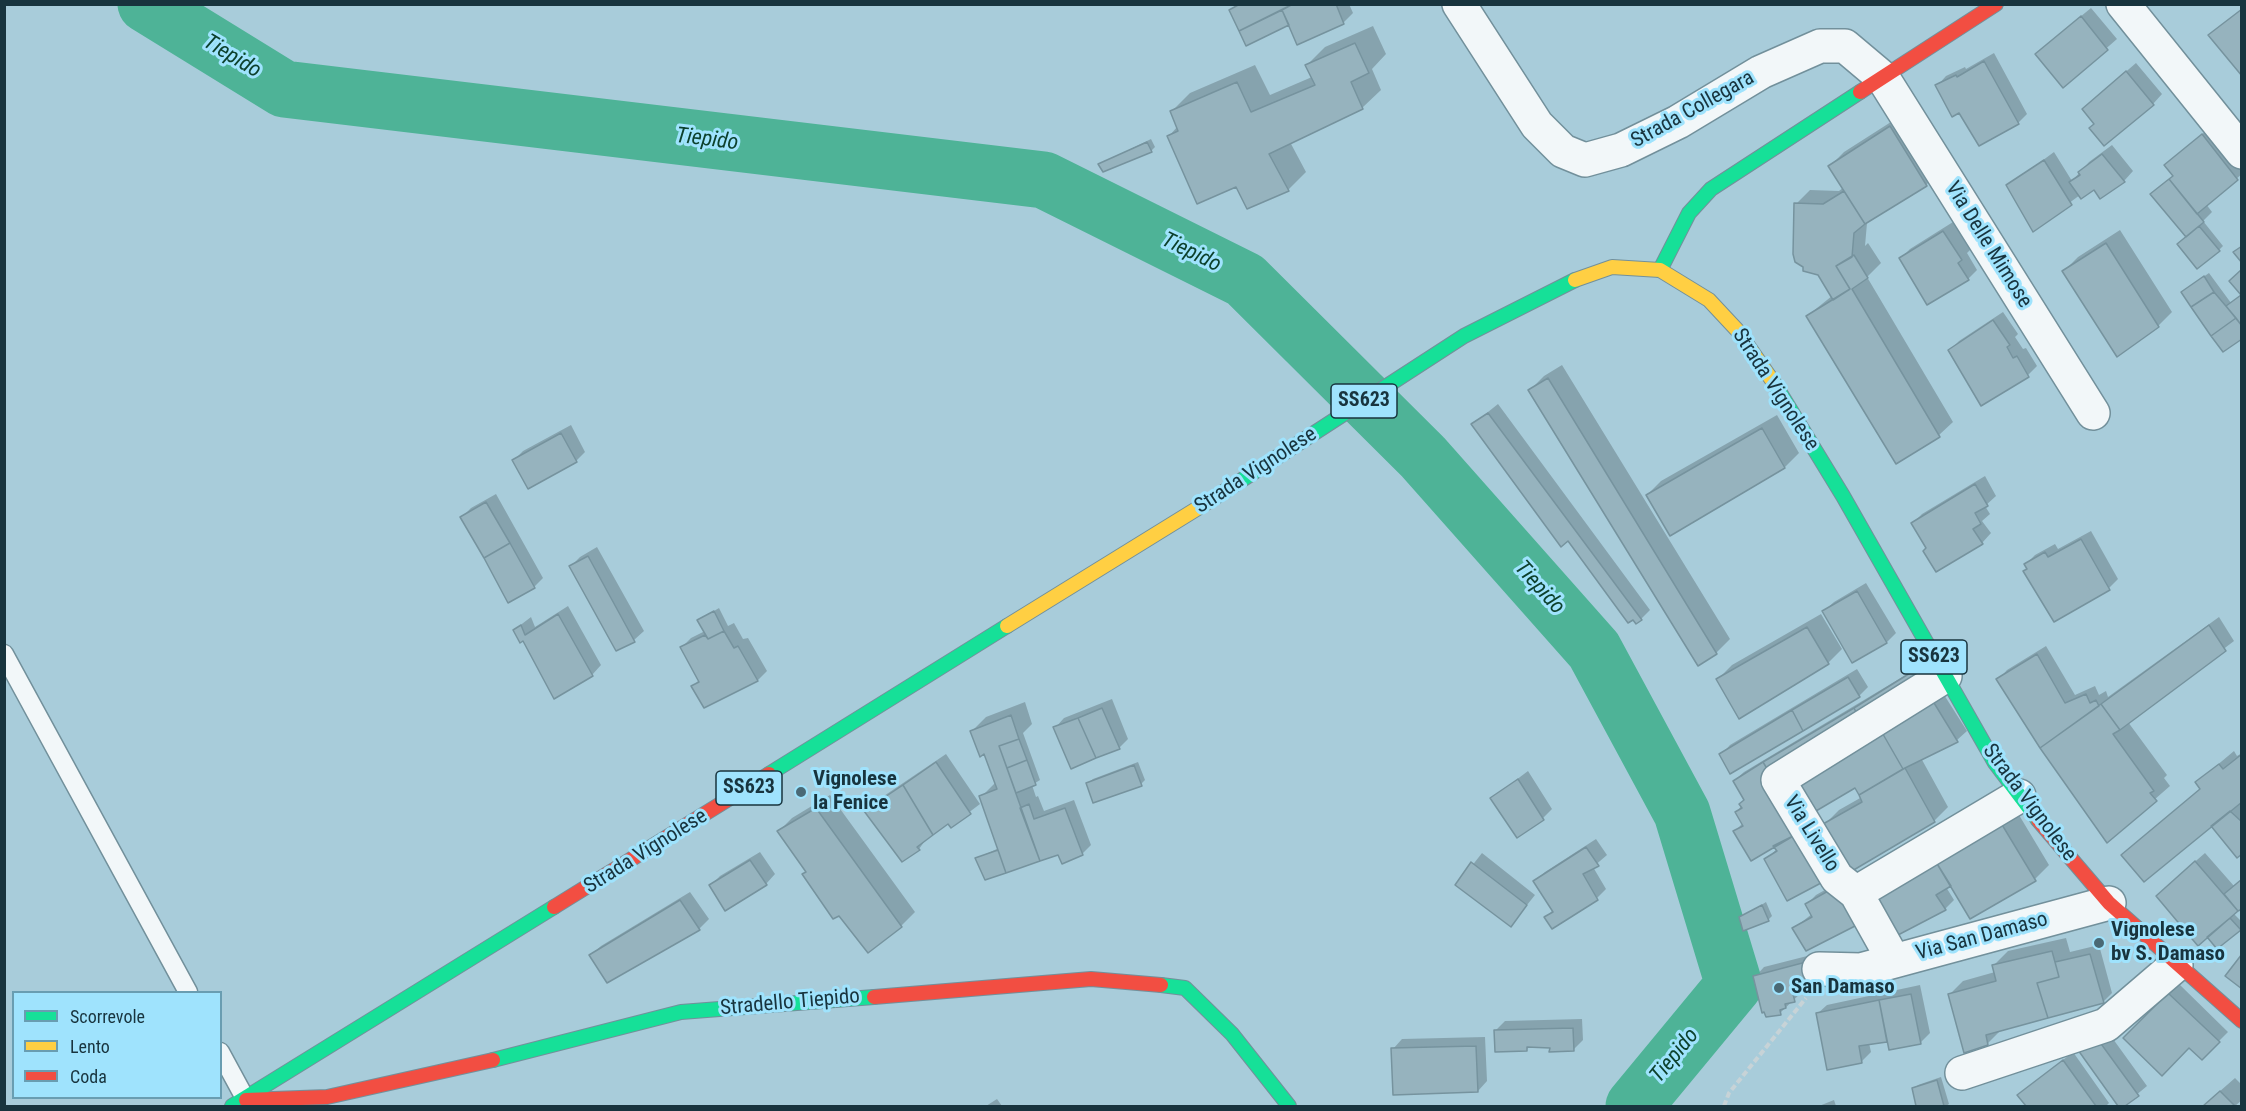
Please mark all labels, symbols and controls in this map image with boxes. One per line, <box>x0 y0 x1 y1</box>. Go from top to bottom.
water label: Tiepido <box>198 30 266 84</box>
street label: Strada Collegara <box>1627 66 1759 154</box>
water label: Tiepido <box>674 123 740 157</box>
street label: Via Delle Mimose <box>1939 177 2037 313</box>
water label: Tiepido <box>1157 227 1225 279</box>
street label: Strada Vignolese <box>1726 324 1824 456</box>
road number: SS623 <box>1331 384 1397 418</box>
street label: Strada Vignolese <box>1190 422 1322 520</box>
water label: Tiepido <box>1508 556 1570 620</box>
road number: SS623 <box>1901 640 1967 674</box>
street label: Strada Vignolese <box>1977 739 2081 867</box>
place label: Vignolese la Fenice <box>813 767 897 817</box>
road number: SS623 <box>716 771 782 805</box>
marker: Vignolese la Fenice <box>794 785 808 799</box>
street label: Via Livello <box>1778 791 1844 877</box>
street label: Strada Vignolese <box>580 804 712 900</box>
street label: Via San Damaso <box>1913 907 2051 967</box>
place label: Vignolese bv S. Damaso <box>2111 918 2225 968</box>
marker: Vignolese bv S. Damaso <box>2092 936 2106 950</box>
place label: San Damaso <box>1791 975 1895 1001</box>
marker: San Damaso <box>1772 981 1786 995</box>
street label: Stradello Tiepido <box>719 984 861 1022</box>
legend <box>12 991 222 1099</box>
text: Scorrevole <box>70 1006 145 1027</box>
water label: Tiepido <box>1645 1023 1705 1089</box>
text: Lento <box>70 1036 110 1057</box>
text: Coda <box>70 1066 107 1087</box>

